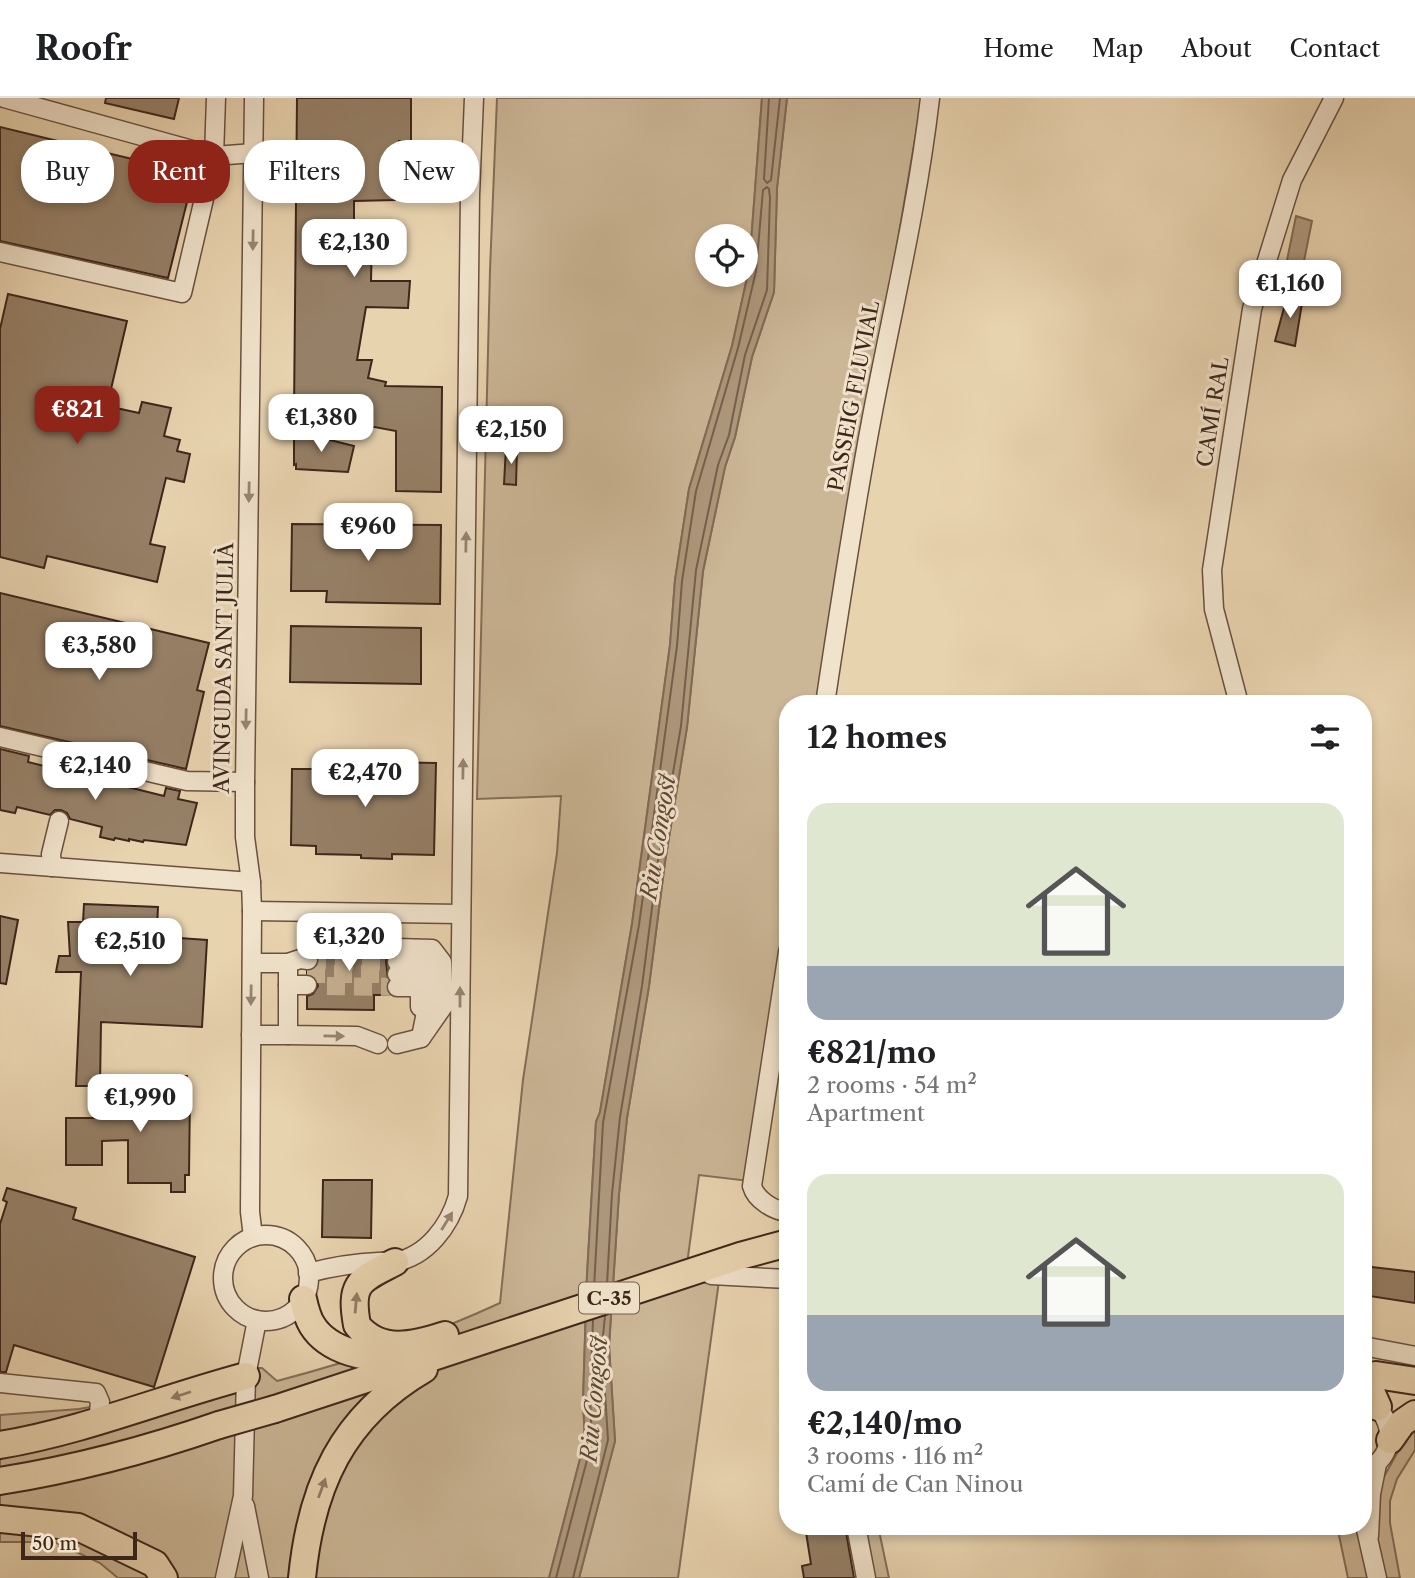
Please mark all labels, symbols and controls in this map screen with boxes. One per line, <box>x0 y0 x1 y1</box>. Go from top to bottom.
text: Roofr <box>35 28 132 69</box>
text: Home <box>983 34 1054 63</box>
text: Map <box>1092 34 1143 63</box>
text: About <box>1181 34 1252 63</box>
text: Contact <box>1290 34 1380 63</box>
chip: Buy <box>21 140 114 203</box>
chip: Rent <box>128 140 230 203</box>
chip: Filters <box>244 140 365 203</box>
chip: New <box>379 140 479 203</box>
pin: €2,130 <box>297 220 411 279</box>
map controls <box>695 224 758 287</box>
button: locate <box>695 224 758 287</box>
text: €2,130 <box>318 228 390 256</box>
one-way arrow <box>247 229 258 251</box>
pin: €1,160 <box>1233 260 1347 320</box>
text: €1,160 <box>1255 269 1325 297</box>
street label: PASSEIG FLUVIAL <box>823 298 884 493</box>
street label: CAMÍ RAL <box>1191 355 1234 469</box>
pin: €821 <box>36 386 118 446</box>
pin: €1,380 <box>264 394 378 454</box>
text: €821 <box>51 395 103 423</box>
text: €1,380 <box>284 403 358 431</box>
pin: €2,150 <box>454 406 568 466</box>
text: €2,150 <box>475 415 547 443</box>
one-way arrow <box>243 481 255 503</box>
pin: €960 <box>327 504 409 563</box>
text: €960 <box>340 512 396 540</box>
one-way arrow <box>460 530 472 552</box>
street label: AVINGUDA SANT JULIÀ <box>209 542 238 795</box>
pin: €3,580 <box>42 622 156 682</box>
text: €3,580 <box>61 631 137 659</box>
one-way arrow <box>240 708 251 730</box>
icon: filters <box>1306 718 1344 756</box>
text: 12 homes <box>807 719 947 756</box>
pin: €2,140 <box>38 742 152 802</box>
pin: €2,470 <box>308 750 422 809</box>
text: €2,140 <box>58 751 132 779</box>
text: €2,470 <box>328 758 402 786</box>
one-way arrow <box>457 758 469 780</box>
water label: Riu Congost <box>634 771 682 903</box>
icon: home <box>1013 848 1139 974</box>
pin: €1,320 <box>292 914 406 973</box>
pin: €2,510 <box>73 918 187 978</box>
text: €1,320 <box>313 922 385 950</box>
text: €2,510 <box>94 927 166 955</box>
one-way arrow <box>245 984 257 1006</box>
one-way arrow <box>454 985 466 1007</box>
one-way arrow <box>323 1030 345 1042</box>
text: €821/mo <box>807 1034 936 1071</box>
text: 2 rooms · 54 m² <box>807 1071 977 1099</box>
pin: €1,990 <box>83 1074 197 1134</box>
text: €1,990 <box>104 1083 176 1111</box>
text: Apartment <box>807 1099 925 1127</box>
one-way arrow <box>441 1212 454 1231</box>
icon: home <box>1013 1219 1139 1345</box>
road number: C-35 <box>579 1282 639 1314</box>
one-way arrow <box>351 1291 362 1313</box>
water label: Riu Congost <box>574 1333 614 1465</box>
one-way arrow <box>170 1390 191 1401</box>
text: €2,140/mo <box>807 1405 962 1442</box>
text: 3 rooms · 116 m² <box>807 1442 983 1470</box>
text: Camí de Can Ninou <box>807 1470 1023 1498</box>
one-way arrow <box>317 1477 328 1498</box>
scale bar <box>21 1529 136 1561</box>
text: 50 m <box>32 1532 77 1555</box>

